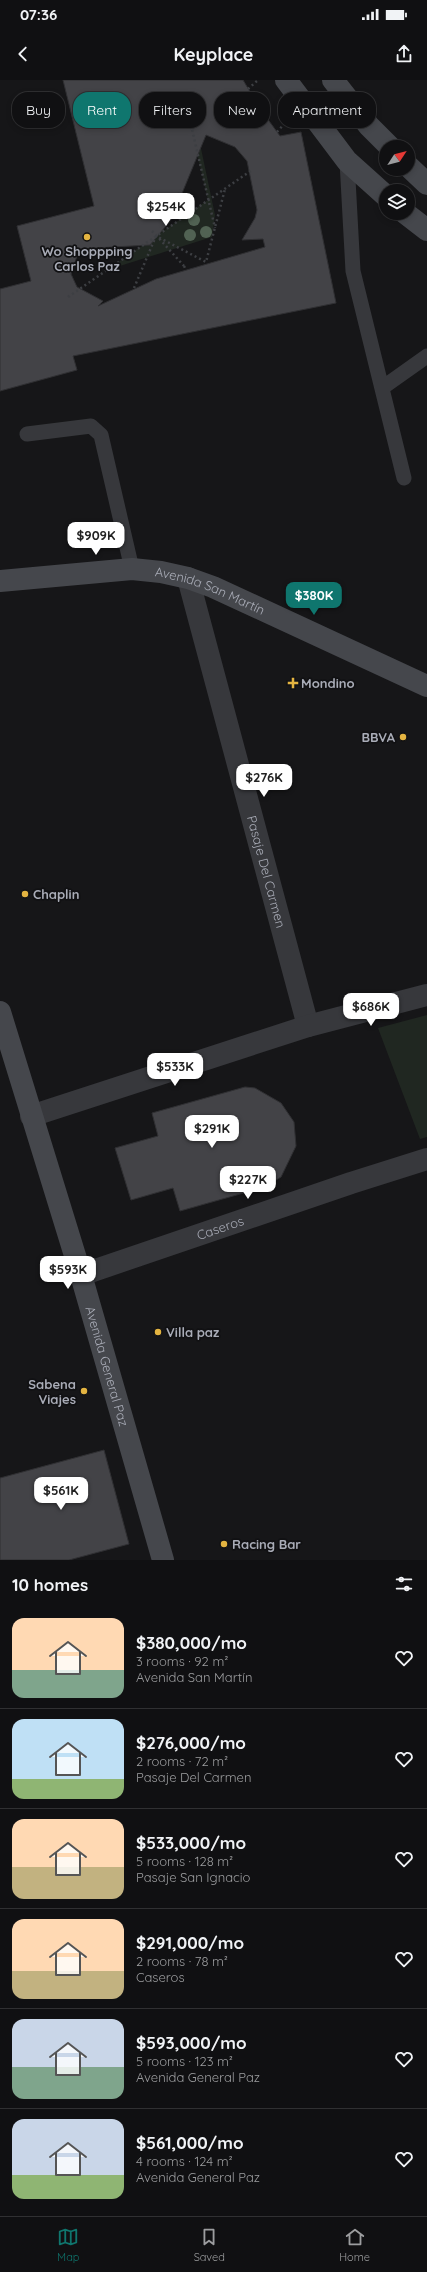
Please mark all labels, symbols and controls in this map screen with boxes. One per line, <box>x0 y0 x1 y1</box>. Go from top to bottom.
text: 07:36 <box>20 5 57 24</box>
icon: back <box>12 43 34 65</box>
text: Keyplace <box>174 43 253 66</box>
icon: share <box>393 43 415 65</box>
chip: Buy <box>12 92 65 128</box>
chip: Rent <box>73 92 131 128</box>
chip: Filters <box>139 92 206 128</box>
chip: New <box>214 92 270 128</box>
chip: Apartment <box>278 92 376 128</box>
north arrow <box>379 140 415 176</box>
map controls <box>379 140 415 220</box>
button: layers <box>379 184 415 220</box>
pin: $254K <box>138 193 194 227</box>
text: $254K <box>147 198 185 214</box>
marker: Wo Shoppping Carlos Paz <box>82 232 92 242</box>
place label: Wo Shoppping Carlos Paz <box>42 243 132 274</box>
pin: $909K <box>68 522 124 556</box>
text: $909K <box>76 527 116 543</box>
street label: Avenida San Martín <box>154 563 268 618</box>
pin: $380K <box>286 582 342 616</box>
text: $380K <box>295 587 333 603</box>
place label: Mondino <box>301 675 355 691</box>
marker: Mondino <box>288 678 298 688</box>
place label: BBVA <box>361 729 396 745</box>
marker: BBVA <box>398 732 408 742</box>
pin: $276K <box>236 764 292 798</box>
text: $276K <box>245 769 283 785</box>
street label: Pasaje Del Carmen <box>244 814 289 930</box>
place label: Chaplin <box>33 886 79 902</box>
marker: Chaplin <box>20 889 30 899</box>
pin: $686K <box>343 993 399 1027</box>
text: $686K <box>352 998 390 1014</box>
pin: $533K <box>147 1053 203 1087</box>
text: $533K <box>156 1058 194 1074</box>
pin: $291K <box>184 1115 240 1149</box>
text: $291K <box>194 1120 230 1136</box>
pin: $227K <box>220 1166 276 1200</box>
text: $227K <box>229 1171 267 1187</box>
street label: Caseros <box>195 1212 246 1243</box>
pin: $593K <box>40 1256 96 1290</box>
text: $593K <box>49 1261 87 1277</box>
street label: Avenida General Paz <box>82 1304 132 1428</box>
place label: Villa paz <box>166 1324 219 1340</box>
marker: Villa paz <box>153 1327 163 1337</box>
place label: Sabena Viajes <box>28 1376 76 1407</box>
marker: Sabena Viajes <box>79 1386 89 1396</box>
pin: $561K <box>33 1477 89 1511</box>
text: $561K <box>43 1482 79 1498</box>
place label: Racing Bar <box>232 1536 301 1552</box>
marker: Racing Bar <box>219 1539 229 1549</box>
icon: filters <box>393 1573 415 1595</box>
text: 10 homes <box>12 1574 88 1595</box>
text: $380,000/mo <box>136 1632 247 1653</box>
icon: home <box>44 1634 92 1682</box>
icon: heart <box>393 1647 415 1669</box>
text: 3 rooms · 92 m² <box>136 1653 228 1669</box>
text: Avenida San Martín <box>136 1669 252 1685</box>
text: $276,000/mo <box>136 1732 246 1753</box>
icon: home <box>44 1735 92 1783</box>
icon: heart <box>393 1748 415 1770</box>
text: 2 rooms · 72 m² <box>136 1753 228 1769</box>
text: Pasaje Del Carmen <box>136 1769 251 1785</box>
text: $533,000/mo <box>136 1832 246 1853</box>
icon: home <box>44 1835 92 1883</box>
icon: heart <box>393 1848 415 1870</box>
text: 5 rooms · 128 m² <box>136 1853 233 1869</box>
text: Pasaje San Ignacio <box>136 1869 250 1885</box>
text: $291,000/mo <box>136 1932 244 1953</box>
icon: home <box>44 1935 92 1983</box>
icon: heart <box>393 1948 415 1970</box>
text: 2 rooms · 78 m² <box>136 1953 228 1969</box>
text: Caseros <box>136 1969 184 1985</box>
text: $593,000/mo <box>136 2032 247 2053</box>
icon: home <box>44 2035 92 2083</box>
icon: heart <box>393 2048 415 2070</box>
text: 5 rooms · 123 m² <box>136 2053 233 2069</box>
text: Avenida General Paz <box>136 2069 260 2085</box>
text: $561,000/mo <box>136 2132 244 2153</box>
icon: home <box>44 2135 92 2183</box>
icon: heart <box>393 2148 415 2170</box>
text: 4 rooms · 124 m² <box>136 2153 233 2169</box>
text: Avenida General Paz <box>136 2169 260 2185</box>
tab: Map <box>57 2226 80 2264</box>
tab: Saved <box>194 2226 225 2264</box>
tab: Home <box>339 2226 370 2264</box>

